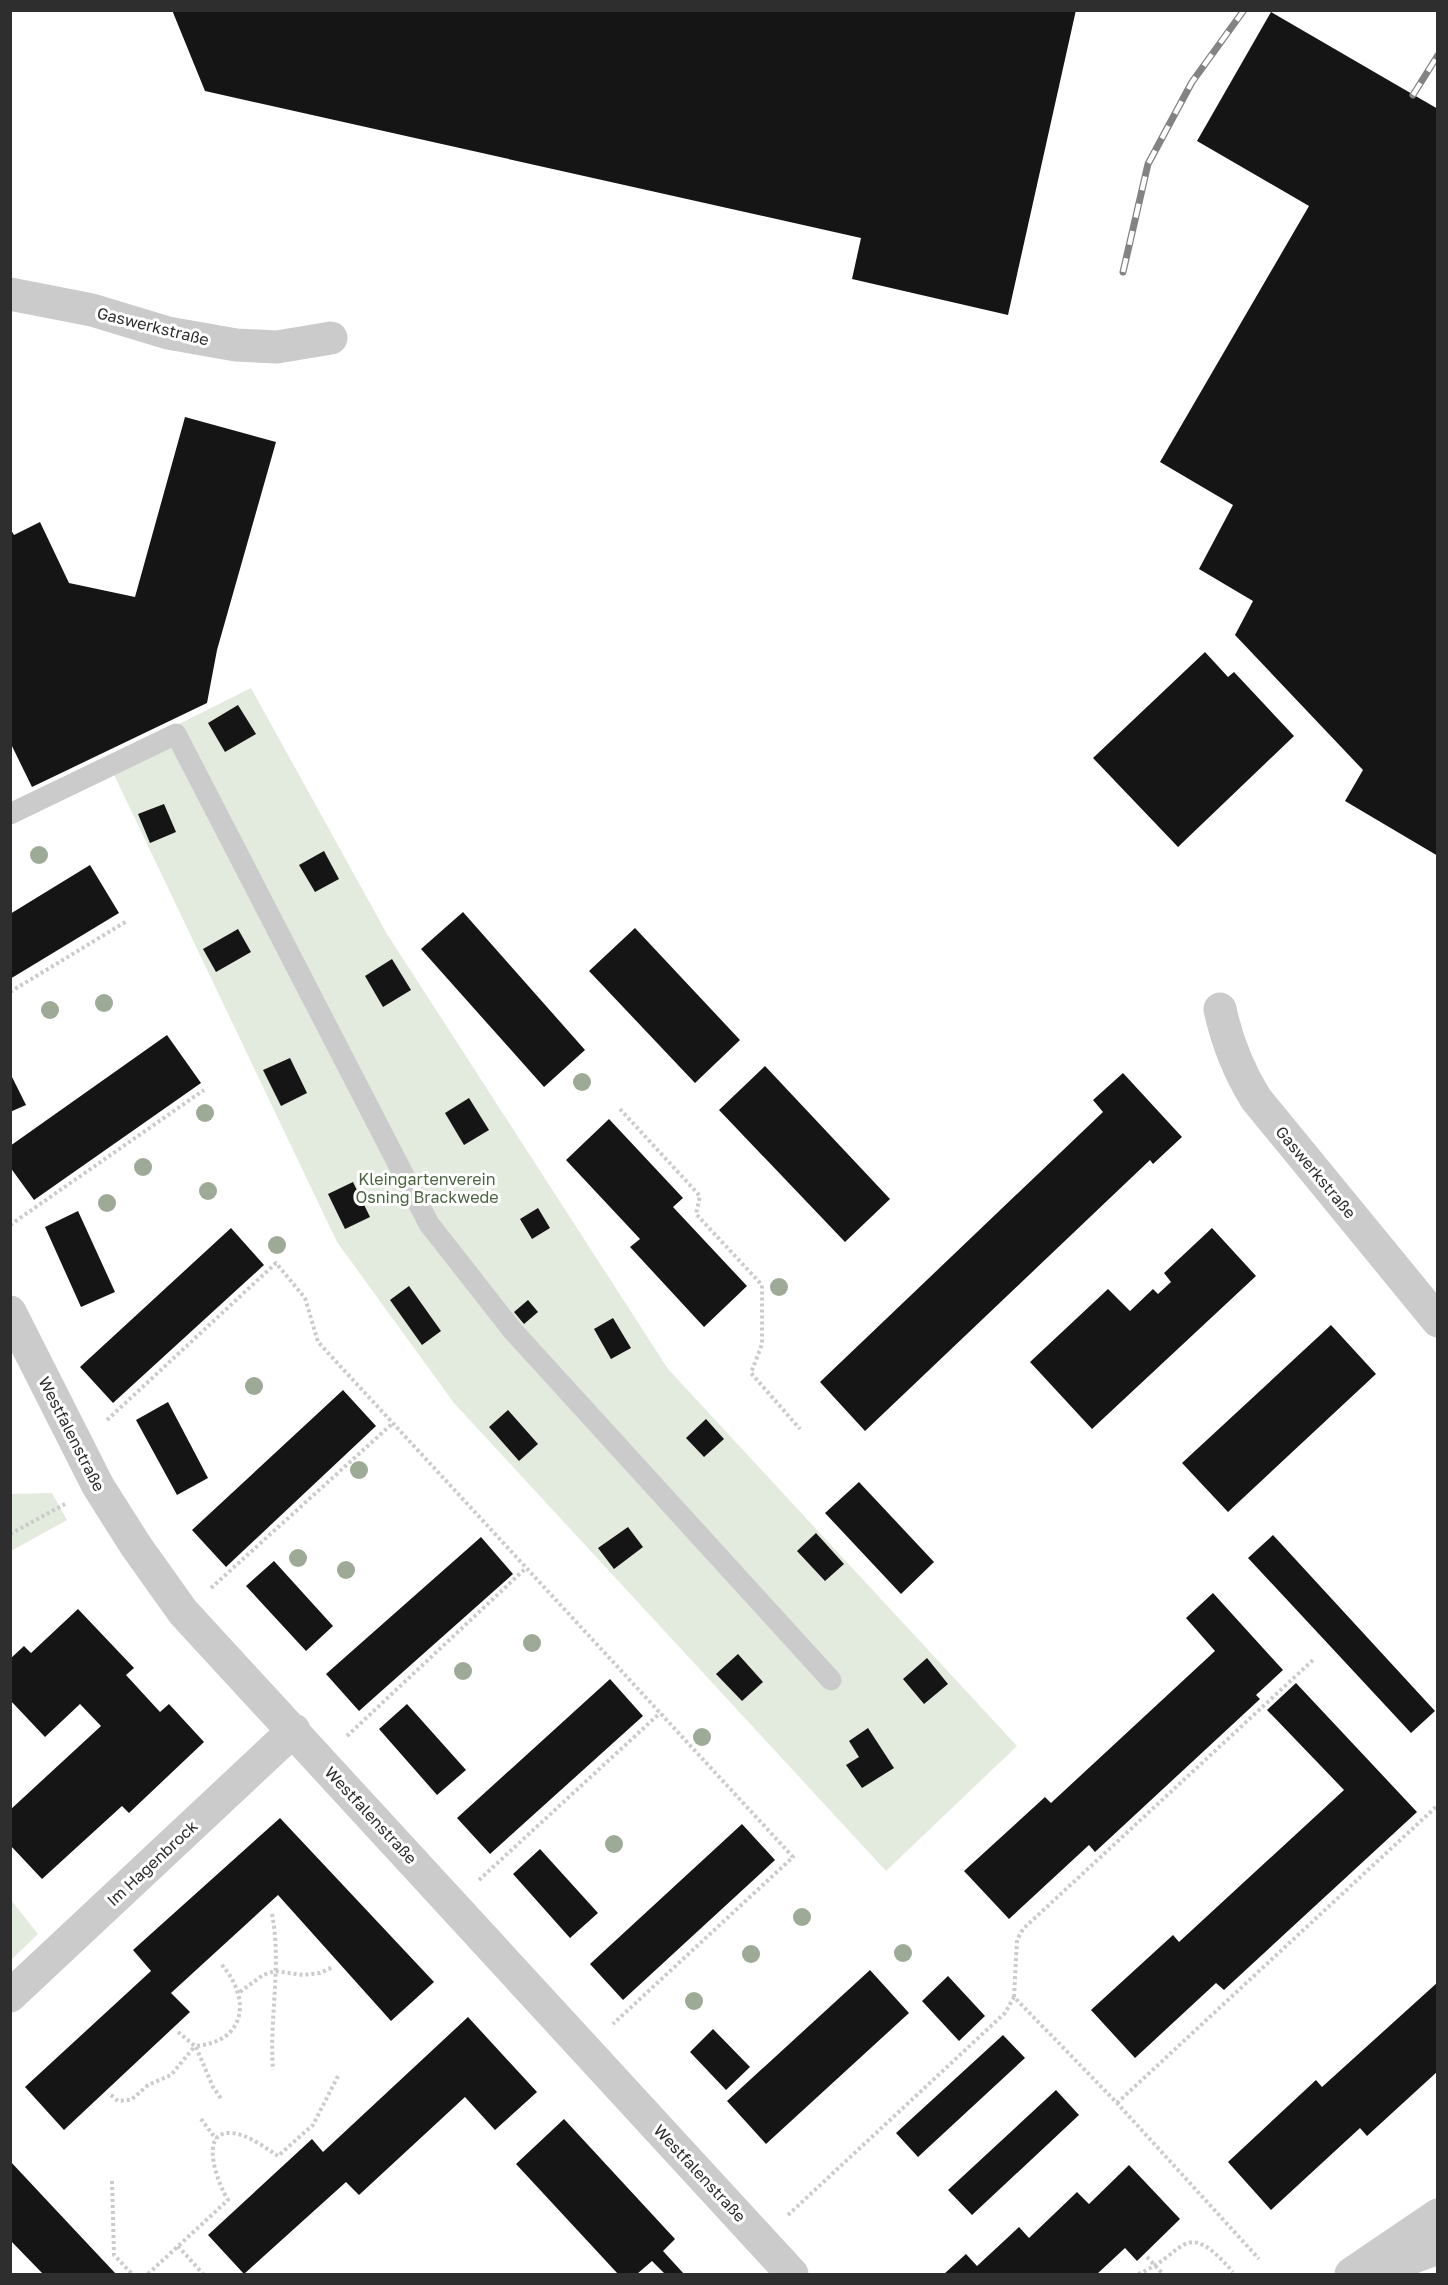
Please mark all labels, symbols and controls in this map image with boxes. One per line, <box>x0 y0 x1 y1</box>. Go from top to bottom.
street label: Gaswerkstraße <box>95 302 211 350</box>
street label: Gaswerkstraße <box>1271 1122 1361 1222</box>
park label: Kleingartenverein Osning Brackwede <box>355 1169 499 1207</box>
street label: Westfalenstraße <box>34 1373 110 1495</box>
street label: Westfalenstraße <box>321 1762 421 1868</box>
street label: Im Hagenbrock <box>103 1816 201 1910</box>
street label: Westfalenstraße <box>650 2120 750 2226</box>

